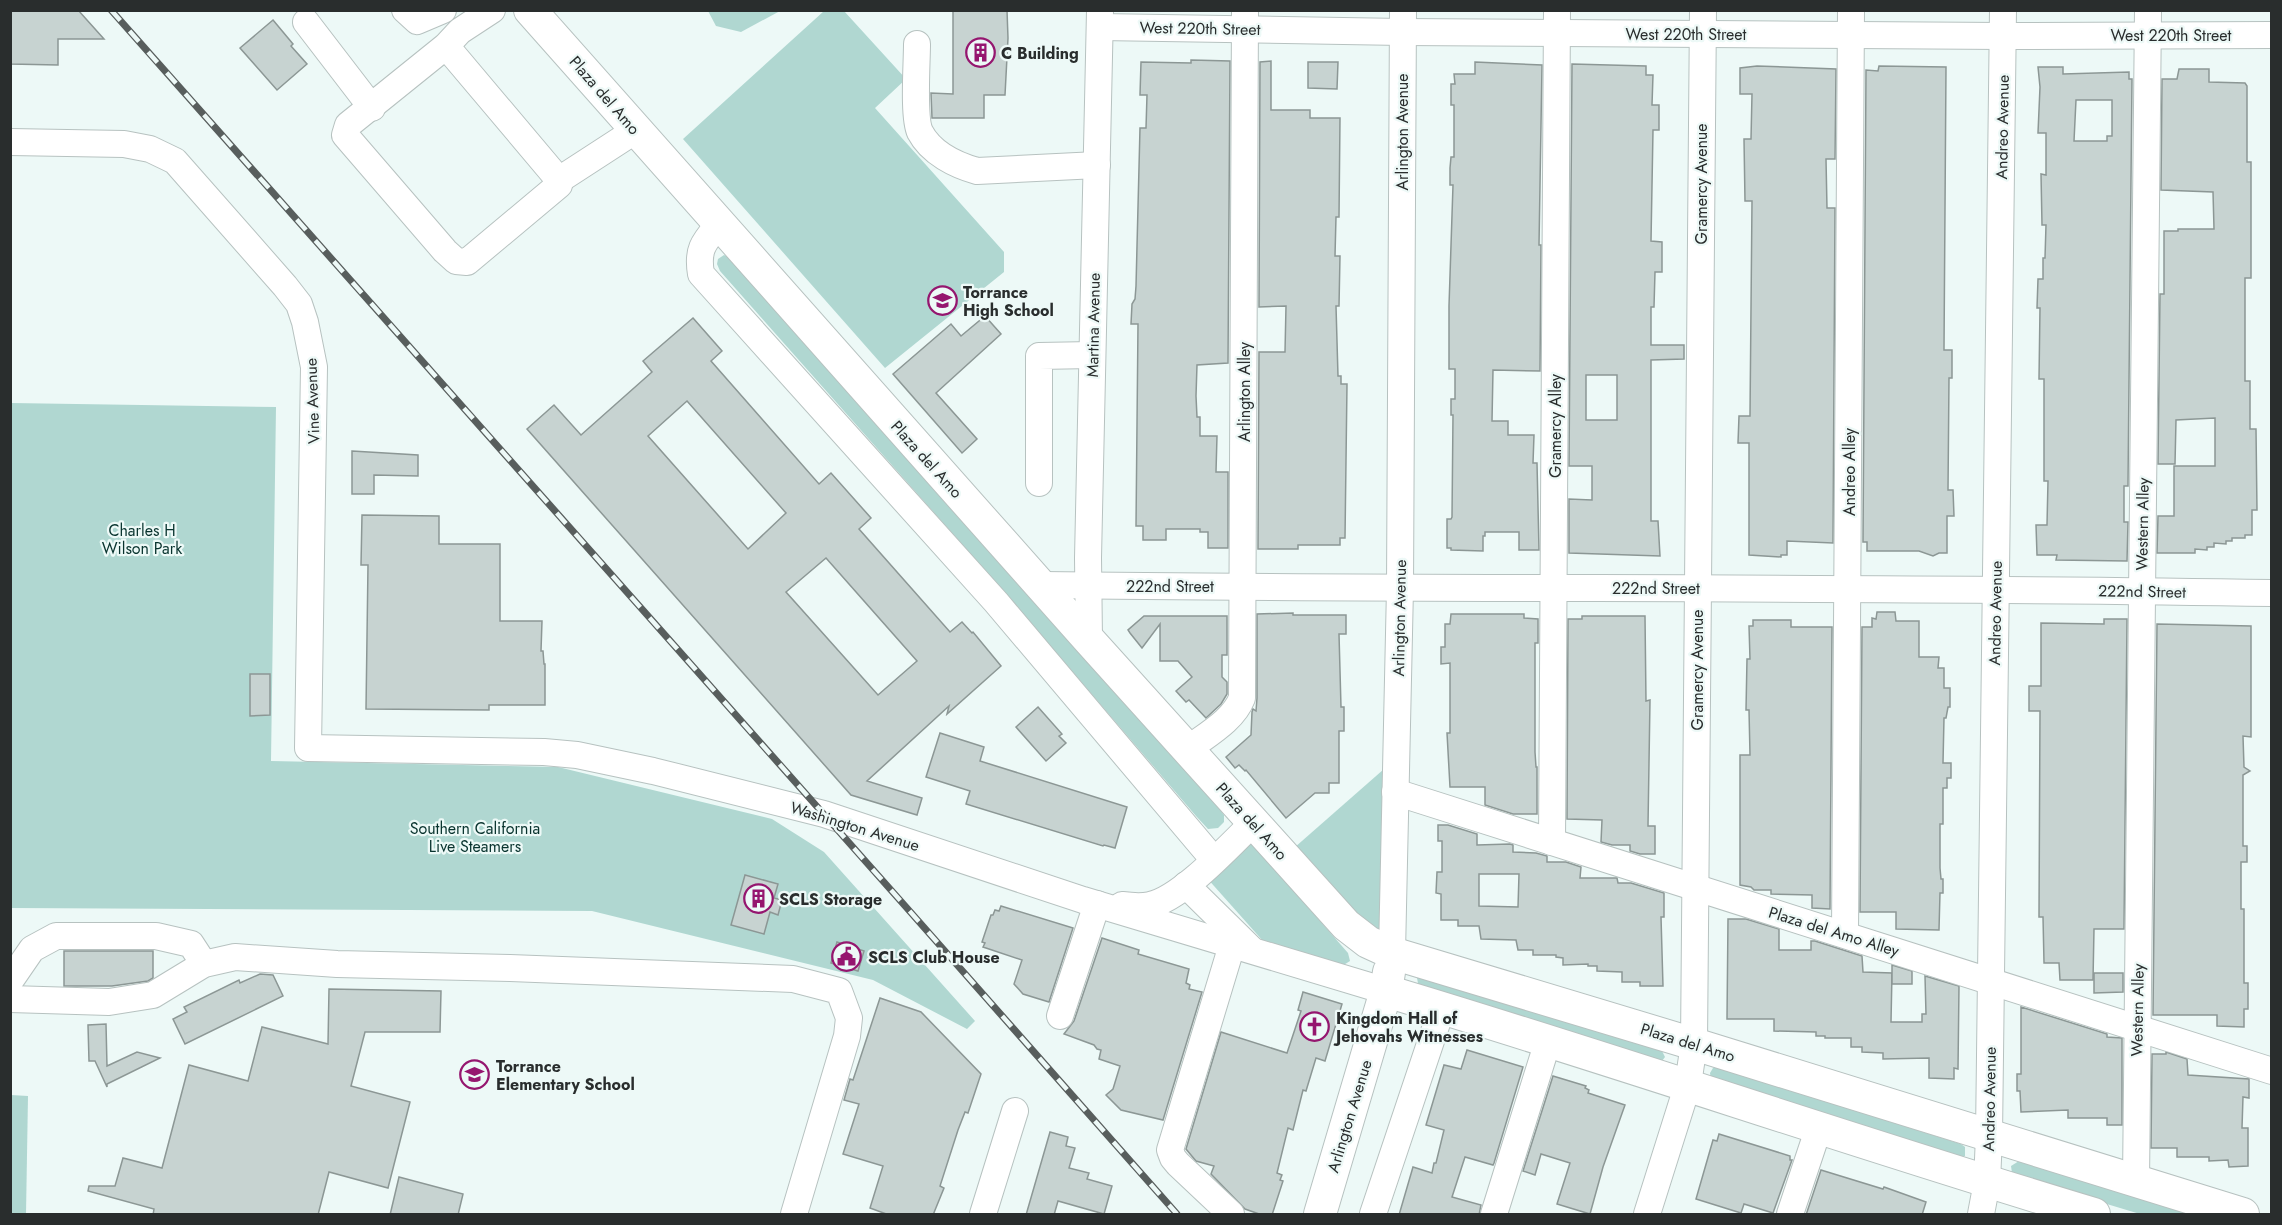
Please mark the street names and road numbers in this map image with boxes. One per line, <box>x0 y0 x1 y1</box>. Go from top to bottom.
street label: West 220th Street <box>1139 16 1261 41</box>
street label: West 220th Street <box>1626 23 1747 46</box>
street label: West 220th Street <box>2111 24 2232 47</box>
street label: Plaza del Amo <box>564 51 645 140</box>
street label: Arlington Avenue <box>1391 73 1414 191</box>
street label: Andreo Avenue <box>1990 74 2015 180</box>
street label: Gramercy Avenue <box>1690 124 1713 244</box>
street label: Martina Avenue <box>1081 272 1106 378</box>
street label: Arlington Alley <box>1233 341 1256 442</box>
street label: Vine Avenue <box>300 358 325 444</box>
street label: Gramercy Alley <box>1544 373 1567 478</box>
street label: Plaza del Amo <box>885 415 968 503</box>
street label: Andreo Alley <box>1838 427 1861 516</box>
street label: Western Alley <box>2130 476 2155 571</box>
street label: Arlington Avenue <box>1387 559 1412 677</box>
street label: Andreo Avenue <box>1983 560 2008 666</box>
street label: 222nd Street <box>1126 575 1214 598</box>
street label: 222nd Street <box>1612 577 1700 600</box>
street label: 222nd Street <box>2098 579 2186 604</box>
street label: Gramercy Avenue <box>1686 610 1709 730</box>
street label: Plaza del Amo <box>1210 777 1293 865</box>
street label: Washington Avenue <box>787 796 922 857</box>
street label: Plaza del Amo Alley <box>1766 901 1903 963</box>
street label: Western Alley <box>2125 962 2150 1057</box>
street label: Plaza del Amo <box>1638 1017 1738 1068</box>
street label: Andreo Avenue <box>1977 1046 2002 1152</box>
street label: Arlington Avenue <box>1321 1057 1378 1175</box>

